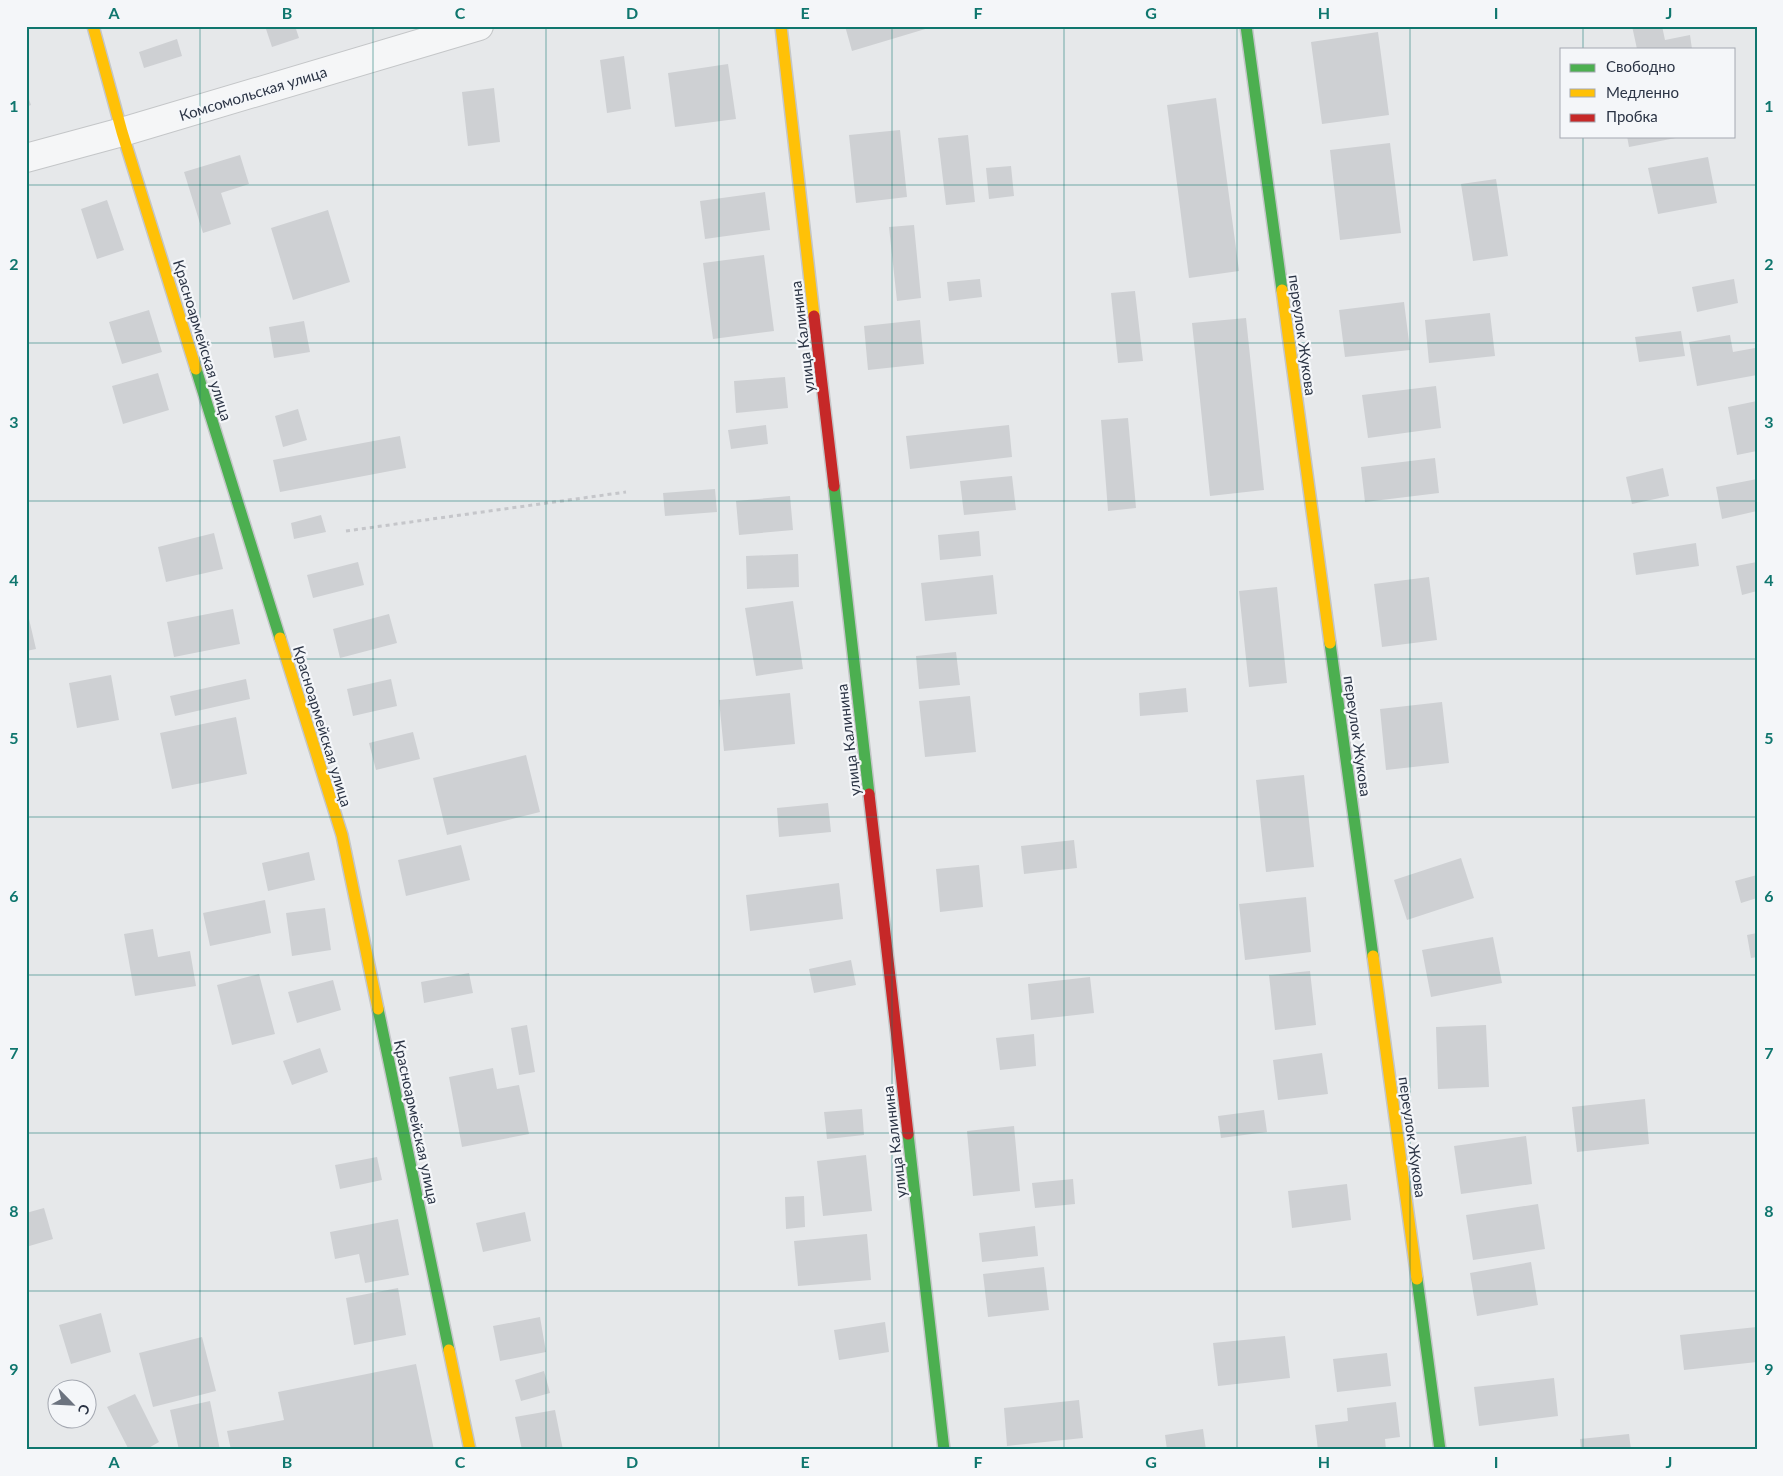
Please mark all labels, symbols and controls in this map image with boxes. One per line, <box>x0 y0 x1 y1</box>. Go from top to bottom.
text: A <box>107 3 120 22</box>
text: B <box>282 3 292 22</box>
text: C <box>455 3 466 22</box>
text: D <box>626 3 638 22</box>
text: E <box>800 3 810 22</box>
text: F <box>973 3 983 22</box>
text: G <box>1145 3 1157 22</box>
text: H <box>1318 3 1330 22</box>
text: I <box>1494 3 1498 22</box>
text: J <box>1666 3 1672 22</box>
legend <box>1560 48 1736 138</box>
text: Свободно <box>1606 57 1675 75</box>
street label: Комсомольская улица <box>177 62 329 124</box>
text: Медленно <box>1606 83 1679 101</box>
text: 1 <box>9 96 19 115</box>
text: 1 <box>1764 96 1774 115</box>
text: Пробка <box>1606 107 1658 125</box>
text: 2 <box>9 254 19 273</box>
text: 2 <box>1764 254 1774 273</box>
street label: Красноармейская улица <box>170 257 236 423</box>
street label: переулок Жукова <box>1286 273 1320 397</box>
street label: улица Калинина <box>786 280 818 394</box>
text: 3 <box>9 412 19 431</box>
text: 3 <box>1764 412 1774 431</box>
text: 4 <box>9 570 19 589</box>
text: 4 <box>1764 570 1774 589</box>
street label: Красноармейская улица <box>290 643 356 809</box>
street label: переулок Жукова <box>1341 674 1375 798</box>
street label: улица Калинина <box>832 683 864 797</box>
text: 5 <box>9 728 19 747</box>
text: 5 <box>1764 728 1774 747</box>
text: 6 <box>9 886 19 905</box>
text: 6 <box>1764 886 1774 905</box>
street label: Красноармейская улица <box>391 1038 443 1206</box>
text: 7 <box>9 1043 19 1062</box>
text: 7 <box>1764 1043 1774 1062</box>
street label: переулок Жукова <box>1396 1075 1430 1199</box>
street label: улица Калинина <box>878 1085 910 1199</box>
text: 8 <box>9 1201 19 1220</box>
text: 8 <box>1764 1201 1774 1220</box>
text: 9 <box>9 1359 19 1378</box>
text: 9 <box>1764 1359 1774 1378</box>
north arrow <box>48 1378 98 1428</box>
text: С <box>74 1402 94 1418</box>
text: A <box>107 1452 120 1471</box>
text: B <box>282 1452 292 1471</box>
text: C <box>455 1452 466 1471</box>
text: D <box>626 1452 638 1471</box>
text: E <box>800 1452 810 1471</box>
text: F <box>973 1452 983 1471</box>
text: G <box>1145 1452 1157 1471</box>
text: H <box>1318 1452 1330 1471</box>
text: I <box>1494 1452 1498 1471</box>
text: J <box>1666 1452 1672 1471</box>

